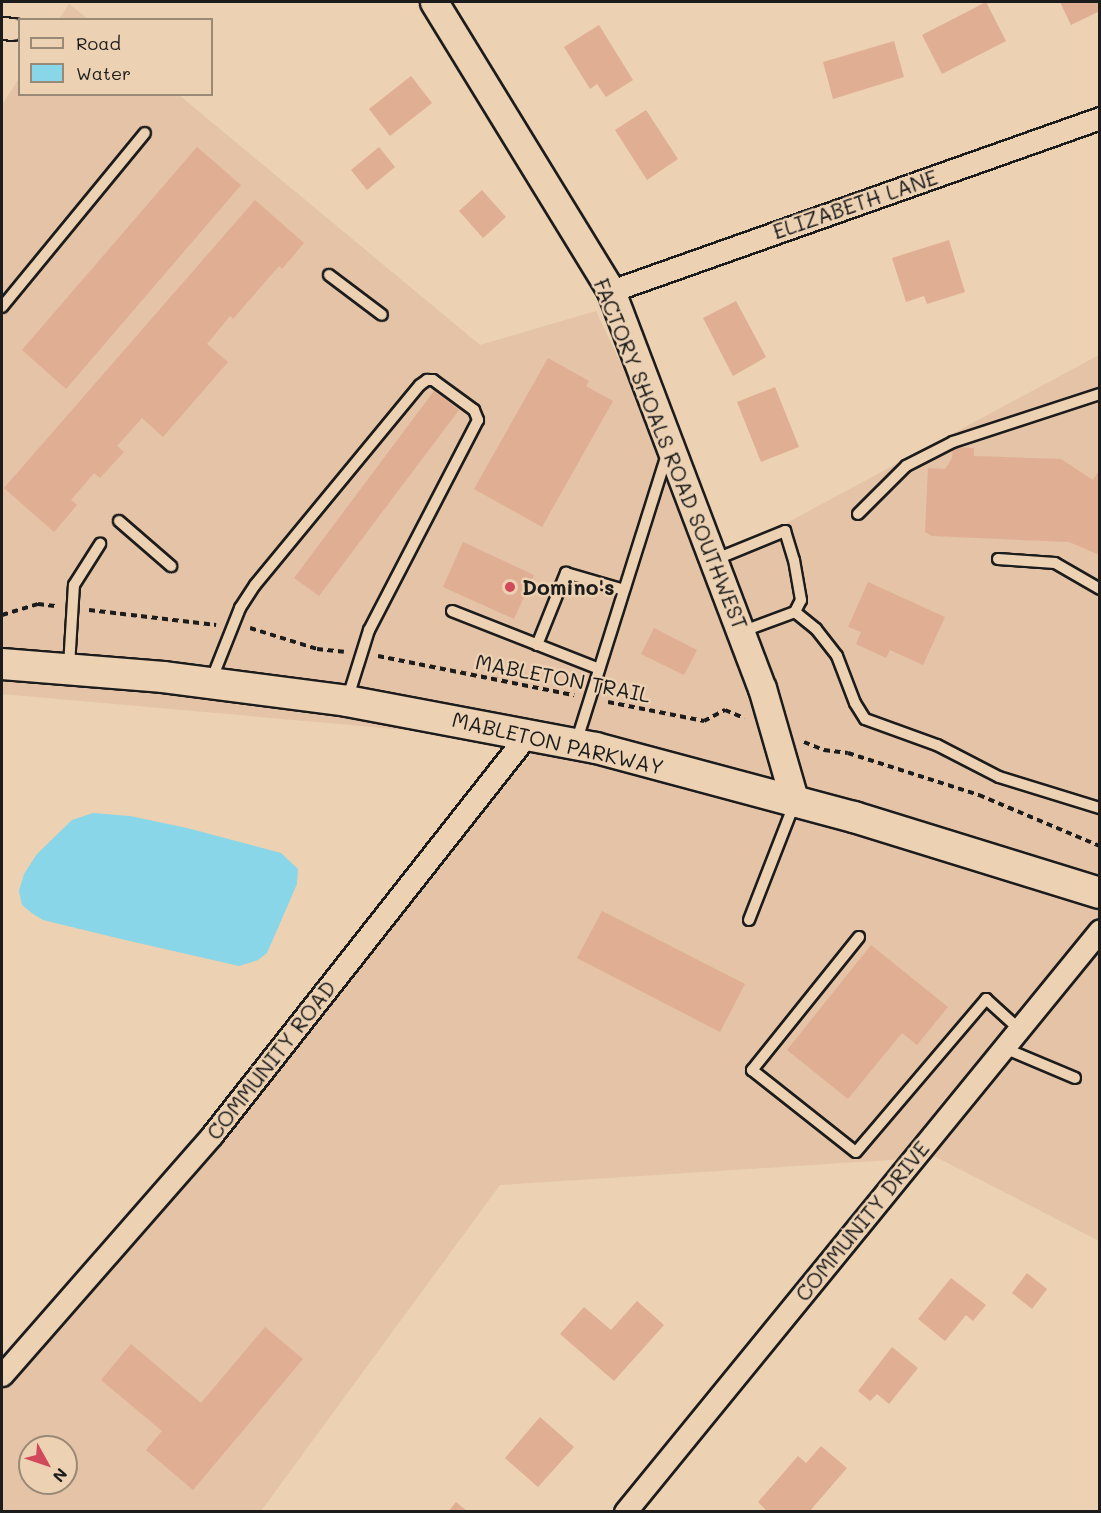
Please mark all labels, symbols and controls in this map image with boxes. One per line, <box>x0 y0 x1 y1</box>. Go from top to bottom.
legend <box>18 18 213 96</box>
text: Road <box>76 31 121 55</box>
text: Water <box>76 61 131 85</box>
street label: ELIZABETH LANE <box>769 164 941 244</box>
street label: FACTORY SHOALS ROAD SOUTHWEST <box>589 275 753 633</box>
place label: Domino's <box>522 574 615 600</box>
marker: Domino's <box>503 580 517 594</box>
street label: MABLETON TRAIL <box>473 649 653 707</box>
street label: MABLETON PARKWAY <box>450 706 666 780</box>
street label: COMMUNITY ROAD <box>201 975 341 1145</box>
street label: COMMUNITY DRIVE <box>790 1136 934 1306</box>
north arrow <box>18 1435 78 1495</box>
text: N <box>49 1464 73 1487</box>

